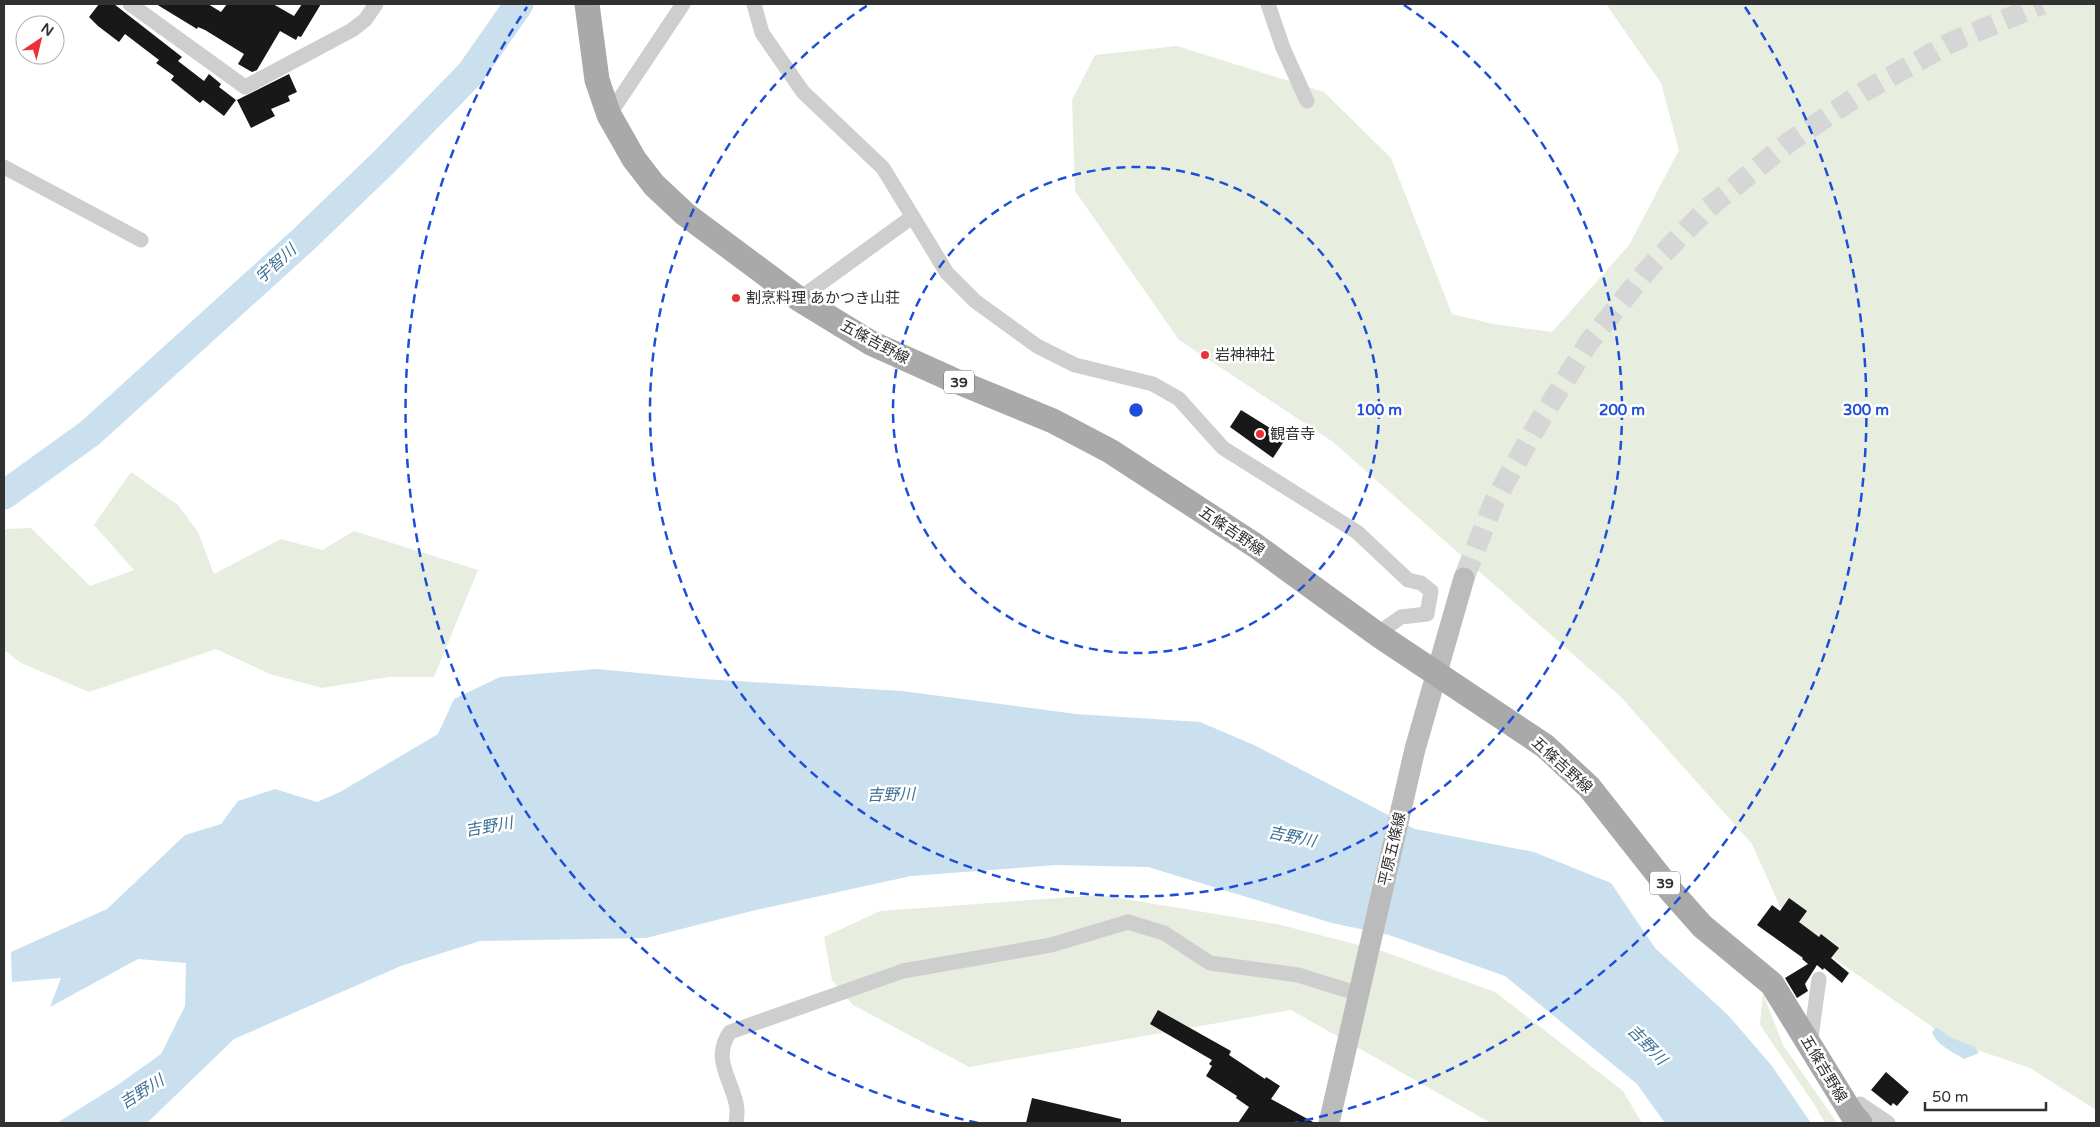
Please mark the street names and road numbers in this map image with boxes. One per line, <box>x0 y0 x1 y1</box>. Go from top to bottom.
street label: 五條吉野線 <box>838 316 912 368</box>
road number: 39 <box>944 371 974 394</box>
street label: 五條吉野線 <box>1196 503 1268 559</box>
street label: 五條吉野線 <box>1528 733 1596 797</box>
street label: 平原五條線 <box>1375 810 1409 888</box>
road number: 39 <box>1650 871 1680 894</box>
street label: 五條吉野線 <box>1797 1032 1851 1106</box>

